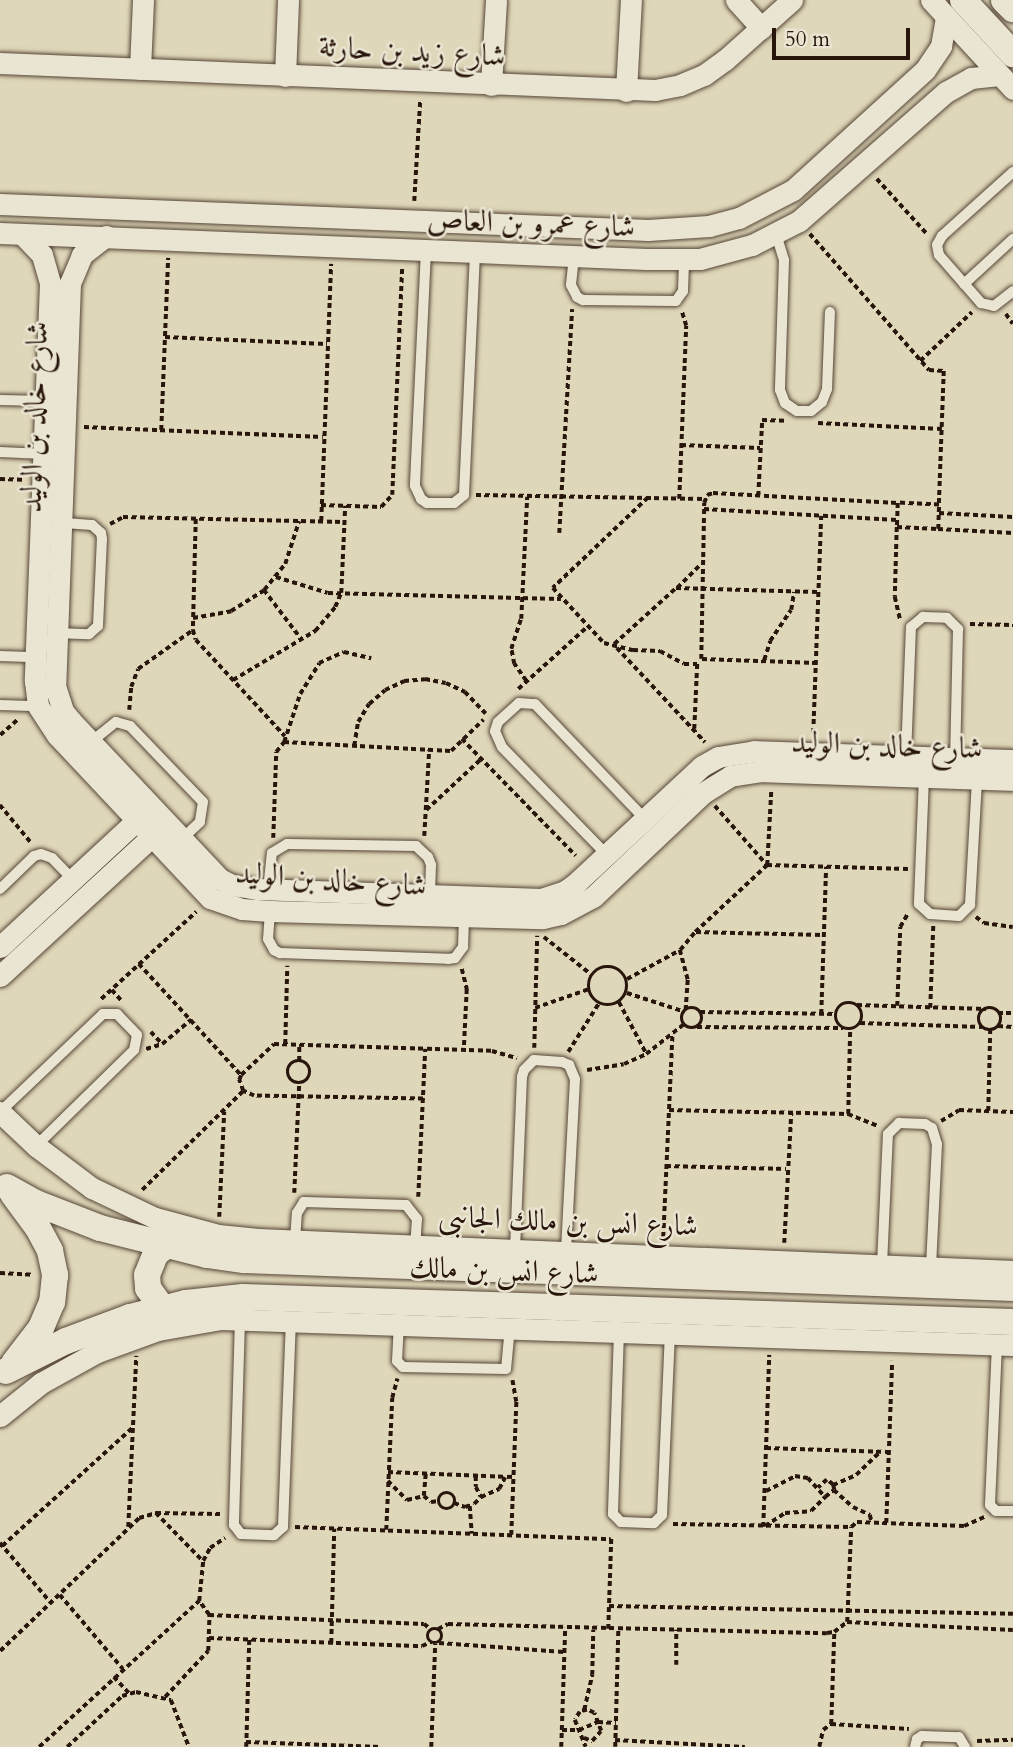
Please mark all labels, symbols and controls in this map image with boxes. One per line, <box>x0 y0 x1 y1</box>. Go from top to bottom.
scale bar <box>775 14 913 58</box>
text: 50 m <box>785 25 830 54</box>
street label: شارع زيد بن حارثة <box>318 29 506 75</box>
street label: شارع عمرو بن العاص <box>426 202 636 246</box>
street label: شارع خالد بن الوليد <box>14 321 56 513</box>
street label: شارع خالد بن الوليد <box>791 725 983 767</box>
street label: شارع خالد بن الوليد <box>234 855 428 905</box>
street label: شارع انس بن مالك الجانبى <box>437 1199 699 1245</box>
street label: شارع انس بن مالك <box>409 1250 599 1292</box>

